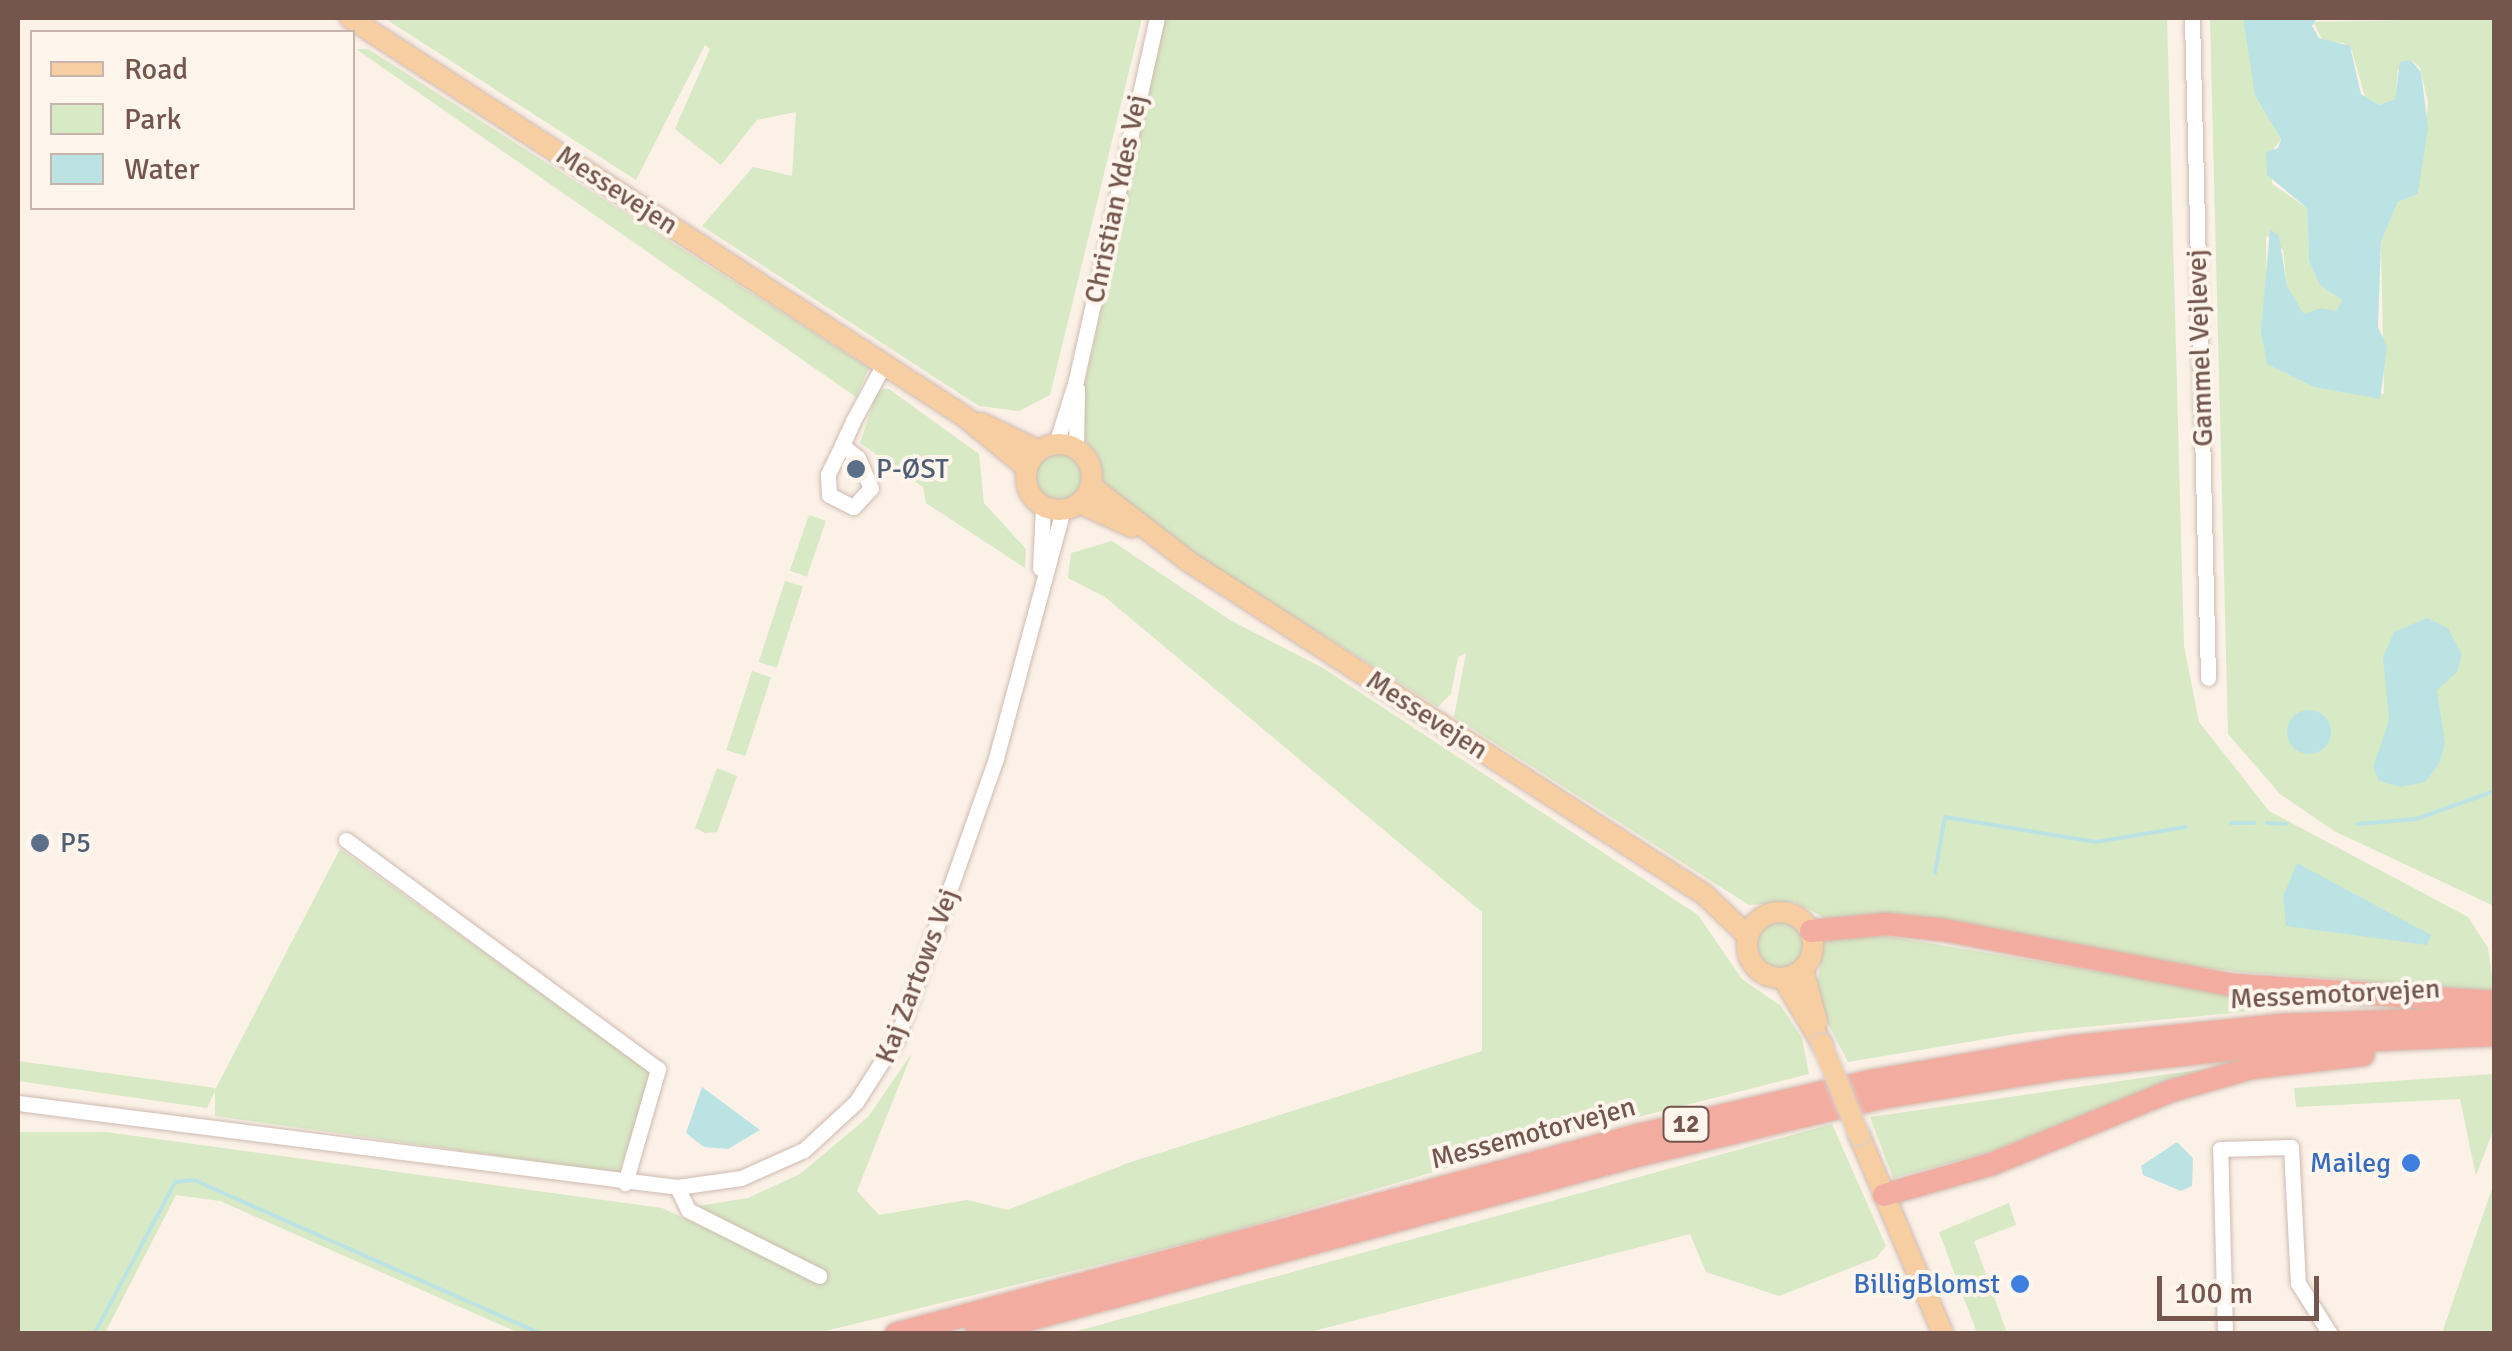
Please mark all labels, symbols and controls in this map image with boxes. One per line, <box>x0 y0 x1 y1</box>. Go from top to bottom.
legend <box>30 30 355 210</box>
text: Road <box>124 51 188 88</box>
street label: Christian Ydes Vej <box>1078 92 1154 306</box>
text: Park <box>124 101 182 138</box>
street label: Messevejen <box>550 138 684 242</box>
text: Water <box>124 151 200 188</box>
street label: Gammel Vejlevej <box>2180 249 2220 447</box>
place label: P-ØST <box>876 452 949 486</box>
marker: P-ØST <box>845 458 867 480</box>
street label: Messevejen <box>1360 663 1494 767</box>
place label: P5 <box>60 826 91 860</box>
marker: P5 <box>29 832 51 854</box>
street label: Kaj Zartows Vej <box>868 884 966 1068</box>
street label: Messemotorvejen <box>2229 972 2441 1016</box>
street label: Messemotorvejen <box>1427 1090 1639 1176</box>
road number: 12 <box>1661 1104 1711 1144</box>
place label: Maileg <box>2310 1146 2391 1180</box>
marker: Maileg <box>2400 1152 2422 1174</box>
scale bar <box>2162 1256 2324 1318</box>
place label: BilligBlomst <box>1853 1267 2000 1301</box>
marker: BilligBlomst <box>2009 1273 2031 1295</box>
text: 100 m <box>2174 1275 2253 1312</box>

